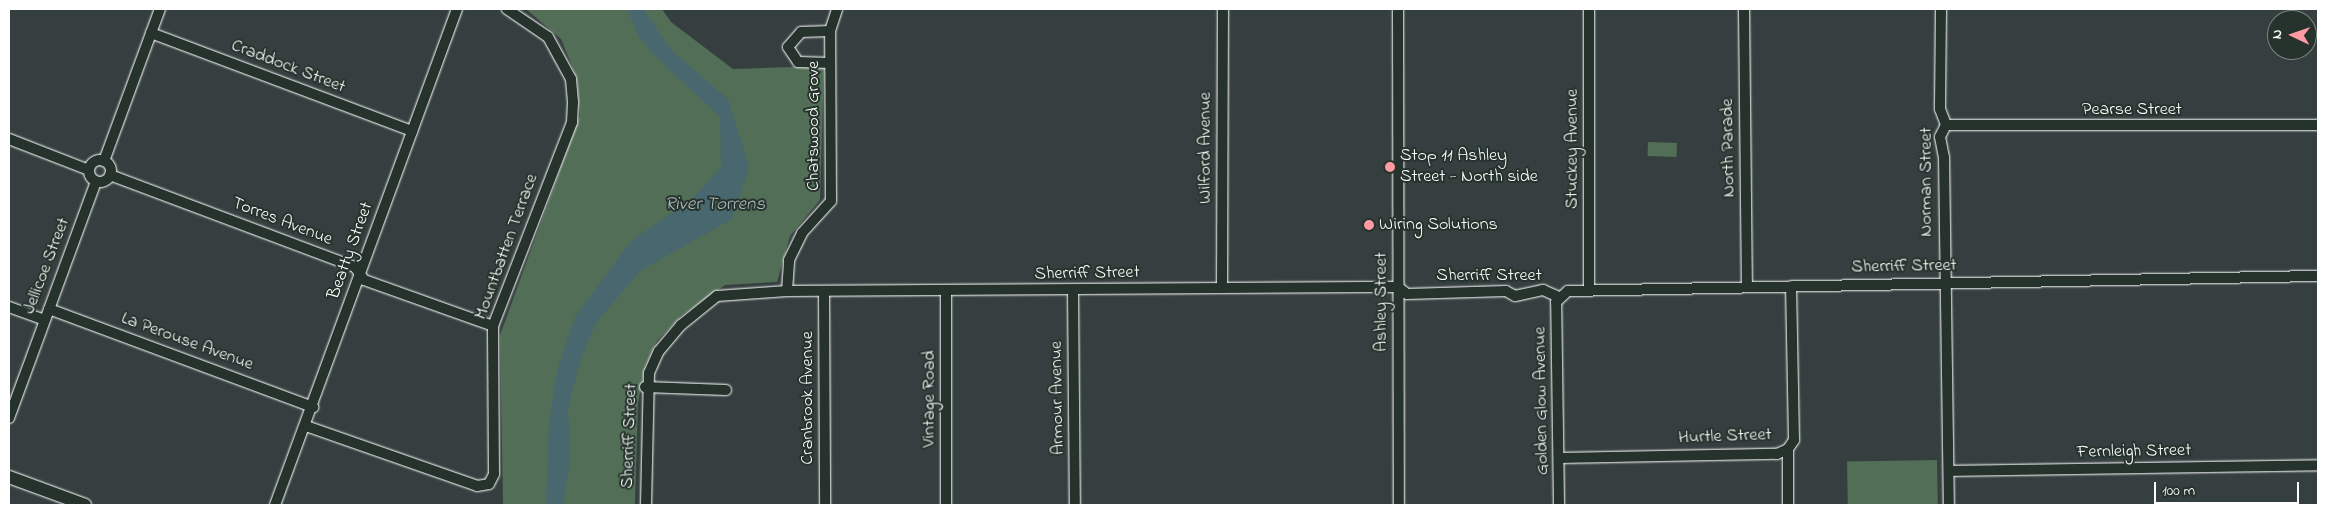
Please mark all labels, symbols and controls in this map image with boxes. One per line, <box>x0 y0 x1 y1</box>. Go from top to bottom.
north arrow <box>2267 10 2317 60</box>
text: N <box>2267 29 2288 40</box>
street label: Craddock Street <box>228 35 348 99</box>
street label: Chatswood Grove <box>803 61 825 191</box>
street label: Stuckey Avenue <box>1562 89 1584 209</box>
street label: Wilford Avenue <box>1195 92 1217 204</box>
street label: North Parade <box>1717 98 1741 198</box>
street label: Pearse Street <box>2082 99 2182 121</box>
street label: Norman Street <box>1916 127 1938 237</box>
place label: Stop 11 Ashley Street - North side <box>1400 146 1538 188</box>
marker: Stop 11 Ashley Street - North side <box>1384 161 1396 173</box>
street label: Mountbatten Terrace <box>471 171 543 323</box>
street label: Torres Avenue <box>229 193 335 251</box>
water label: River Torrens <box>665 194 765 216</box>
street label: Beatty Street <box>323 199 379 303</box>
place label: Wiring Solutions <box>1379 214 1498 236</box>
street label: Jellicoe Street <box>19 215 75 317</box>
marker: Wiring Solutions <box>1363 219 1375 231</box>
street label: Ashley Street <box>1371 252 1393 352</box>
street label: Sherriff Street <box>1851 255 1957 279</box>
street label: Sherriff Street <box>1034 262 1140 286</box>
street label: Sherriff Street <box>1436 265 1542 287</box>
street label: La Perouse Avenue <box>118 308 256 376</box>
street label: Golden Glow Avenue <box>1530 327 1554 475</box>
street label: Cranbrook Avenue <box>797 331 819 465</box>
street label: Armour Avenue <box>1046 341 1070 455</box>
street label: Vintage Road <box>919 350 941 448</box>
street label: Sherriff Street <box>617 383 643 489</box>
street label: Hurtle Street <box>1678 425 1772 449</box>
street label: Fernleigh Street <box>2077 440 2191 464</box>
scale bar <box>2157 472 2302 504</box>
text: 100 m <box>2162 480 2195 502</box>

